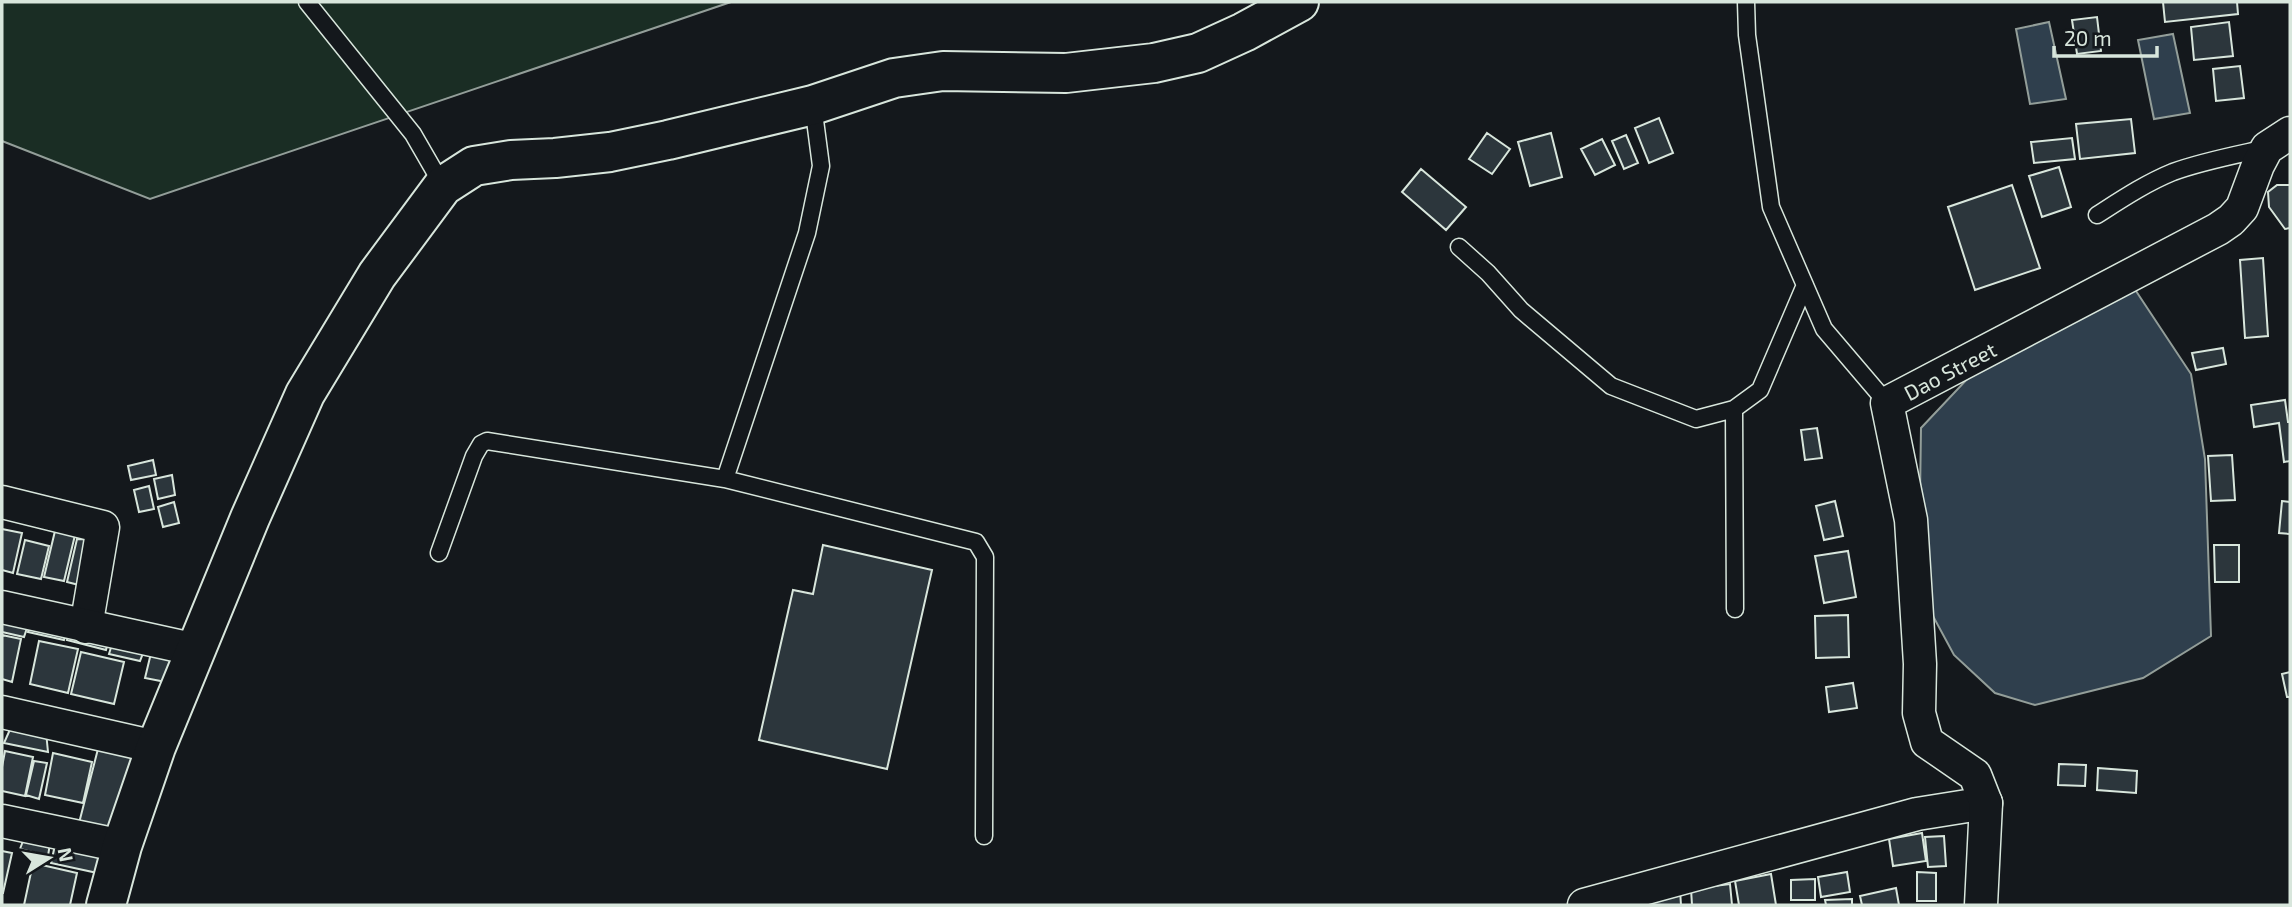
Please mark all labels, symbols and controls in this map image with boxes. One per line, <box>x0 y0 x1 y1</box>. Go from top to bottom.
scale bar <box>2054 14 2157 58</box>
text: 20 m <box>2064 25 2112 50</box>
street label: Dao Street <box>1899 336 2000 405</box>
north arrow <box>14 823 84 893</box>
text: N <box>54 846 79 864</box>

